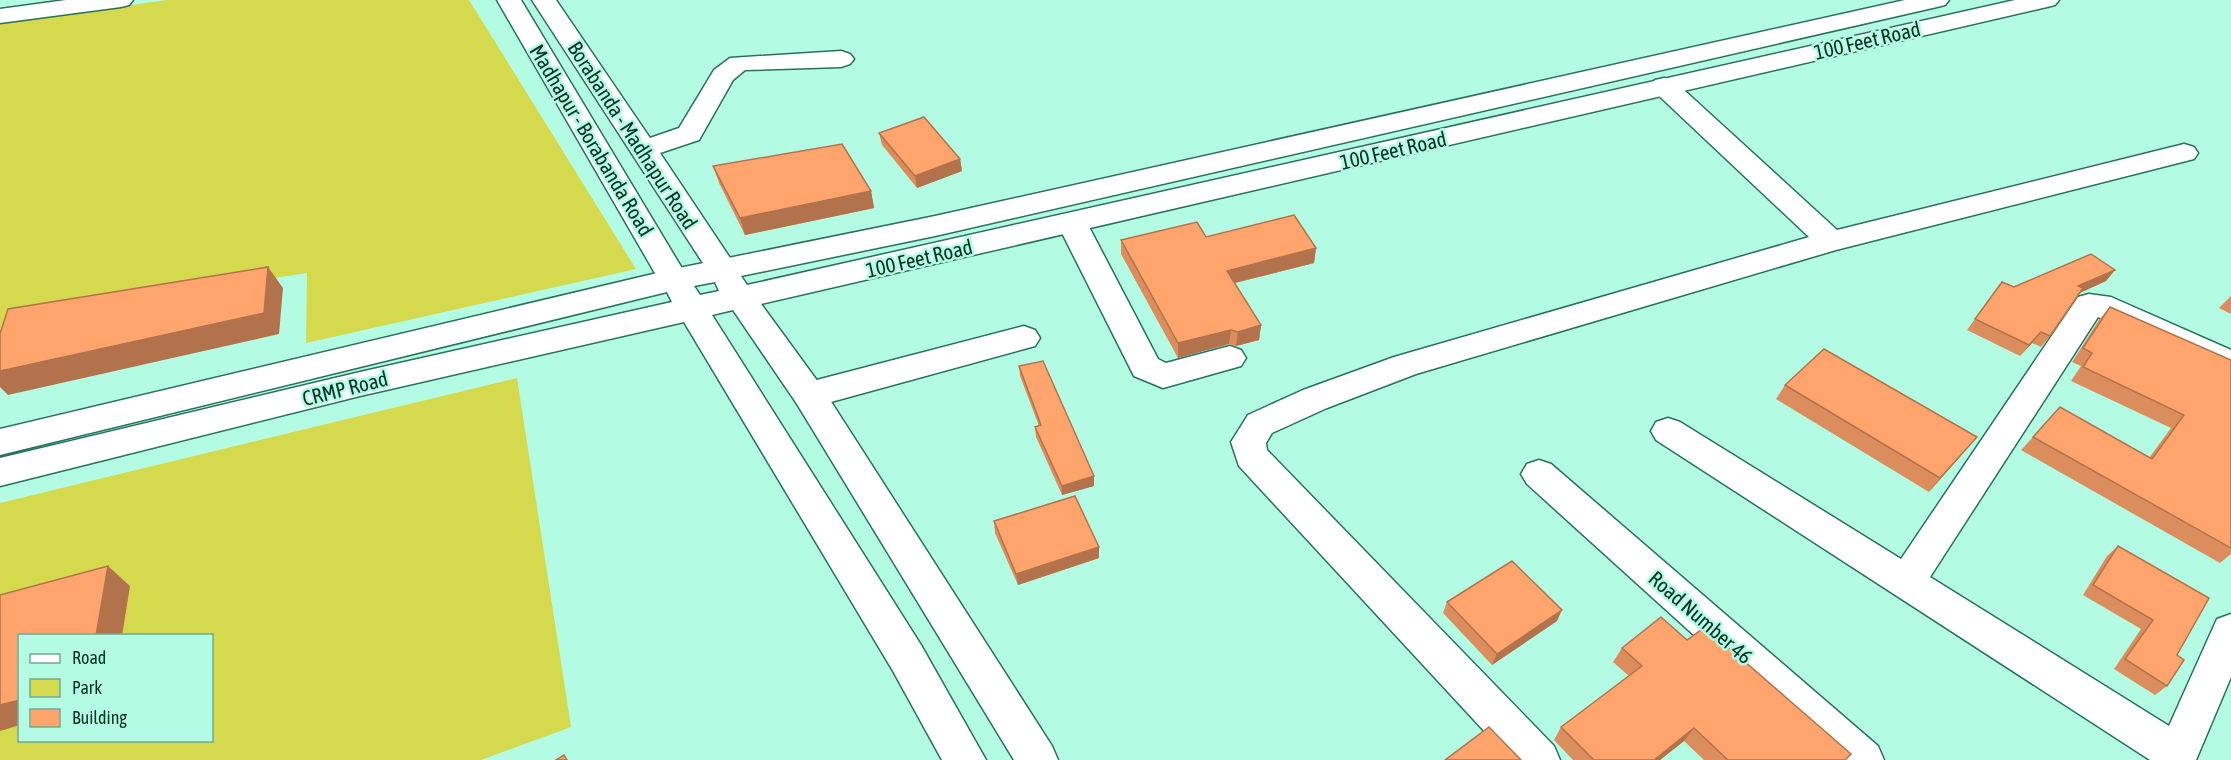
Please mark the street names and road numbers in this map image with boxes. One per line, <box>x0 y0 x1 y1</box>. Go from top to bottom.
street label: 100 Feet Road <box>1811 16 1923 64</box>
street label: Borabanda - Madhapur Road <box>563 37 703 233</box>
street label: Madhapur - Borabanda Road <box>525 40 659 240</box>
street label: 100 Feet Road <box>1337 126 1449 174</box>
street label: 100 Feet Road <box>863 234 975 282</box>
street label: CRMP Road <box>300 366 390 410</box>
street label: Road Number 46 <box>1644 566 1758 668</box>

